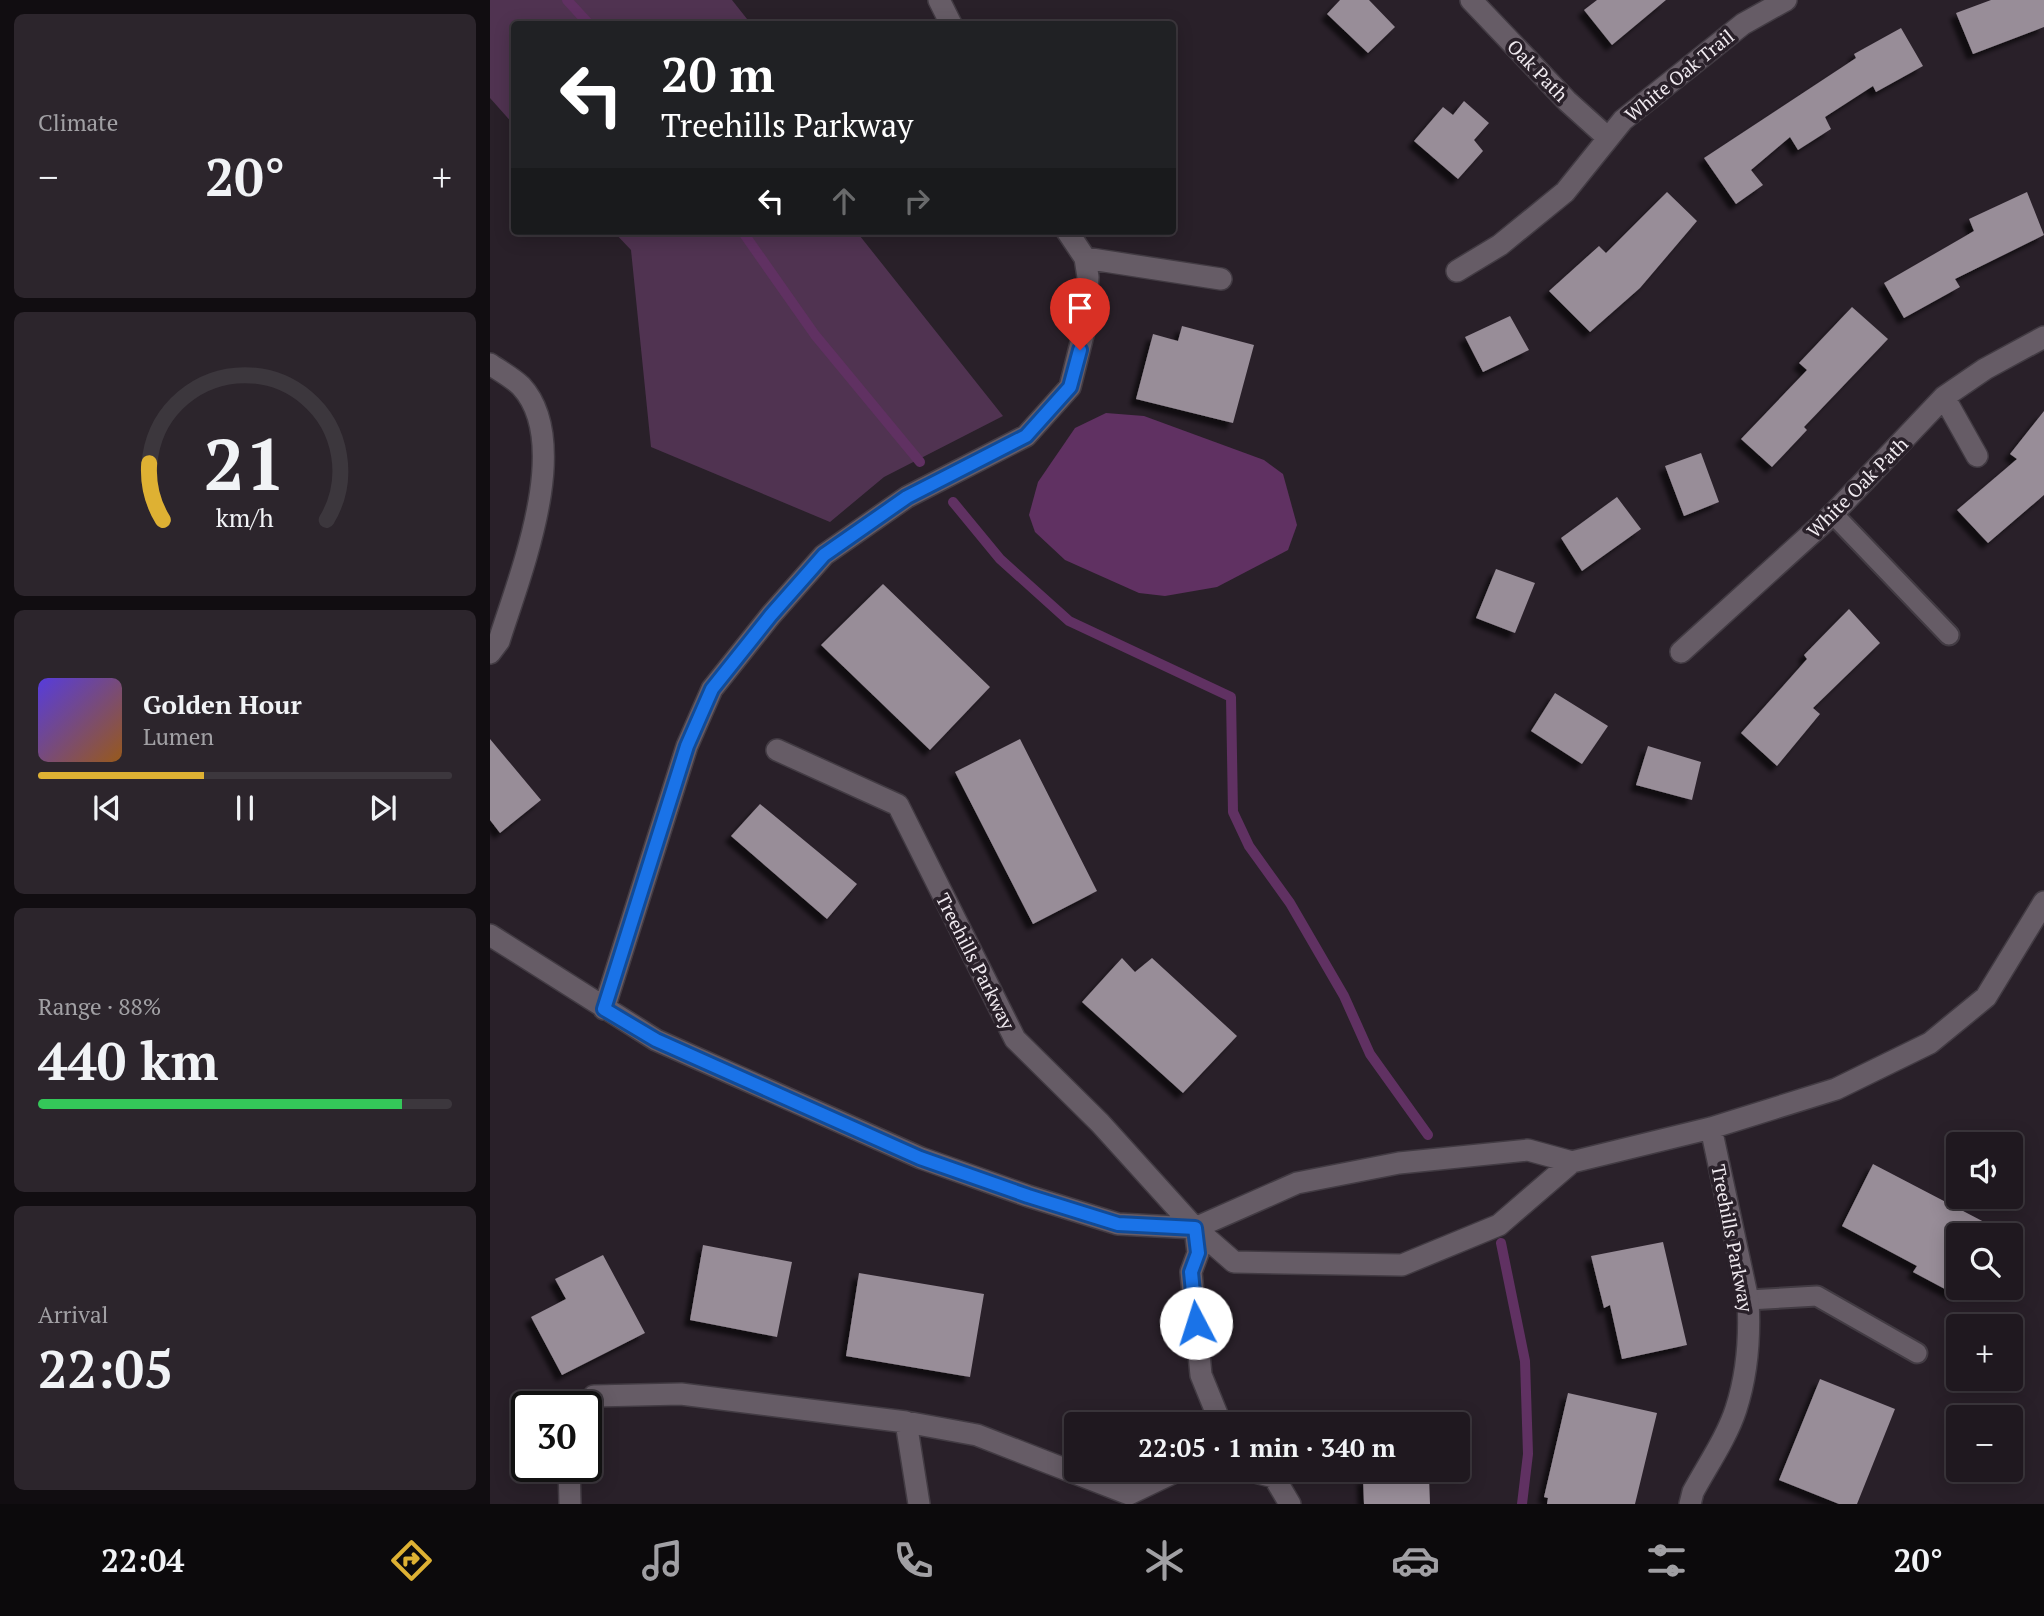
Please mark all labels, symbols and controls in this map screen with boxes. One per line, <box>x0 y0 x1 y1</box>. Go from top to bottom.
street label: White Oak Trail <box>1619 23 1739 127</box>
street label: Oak Path <box>1502 34 1574 106</box>
text: 20 m <box>661 41 775 106</box>
icon: left <box>546 49 637 140</box>
text: Treehills Parkway <box>661 104 913 146</box>
text: Climate <box>38 107 118 138</box>
text: 20° <box>205 142 285 211</box>
text: − <box>38 152 58 202</box>
text: + <box>432 152 452 202</box>
icon: left <box>752 182 790 220</box>
icon: ahead <box>825 182 863 220</box>
icon: right <box>898 182 936 220</box>
pin <box>1050 278 1110 350</box>
icon: arrive <box>1061 289 1099 327</box>
text: 21 <box>204 414 286 511</box>
street label: White Oak Path <box>1801 431 1913 543</box>
text: km/h <box>216 501 274 534</box>
text: Golden Hour <box>143 687 302 721</box>
text: Lumen <box>143 721 214 752</box>
icon: previous <box>88 789 126 827</box>
icon: pause <box>226 789 264 827</box>
icon: next <box>364 789 402 827</box>
street label: Treehills Parkway <box>931 889 1021 1034</box>
text: Range · 88% <box>38 991 161 1022</box>
text: 440 km <box>38 1026 219 1095</box>
map controls <box>1946 1132 2023 1482</box>
button: sound <box>1946 1132 2023 1209</box>
street label: Treehills Parkway <box>1706 1162 1760 1314</box>
button: search <box>1946 1223 2023 1300</box>
position arrow <box>1159 1286 1233 1360</box>
text: Arrival <box>38 1299 109 1330</box>
button: + <box>1946 1314 2023 1391</box>
text: 22:05 <box>38 1334 173 1403</box>
speed limit sign: 30 <box>511 1391 602 1482</box>
button: − <box>1946 1405 2023 1482</box>
text: 22:05 · 1 min · 340 m <box>1138 1430 1396 1464</box>
icon: directions <box>387 1536 436 1585</box>
icon: music <box>638 1536 687 1585</box>
icon: phone <box>889 1536 938 1585</box>
icon: climate <box>1140 1536 1189 1585</box>
icon: car <box>1391 1536 1440 1585</box>
icon: filters <box>1642 1536 1691 1585</box>
text: 22:04 <box>101 1539 184 1581</box>
text: 20° <box>1893 1539 1943 1581</box>

